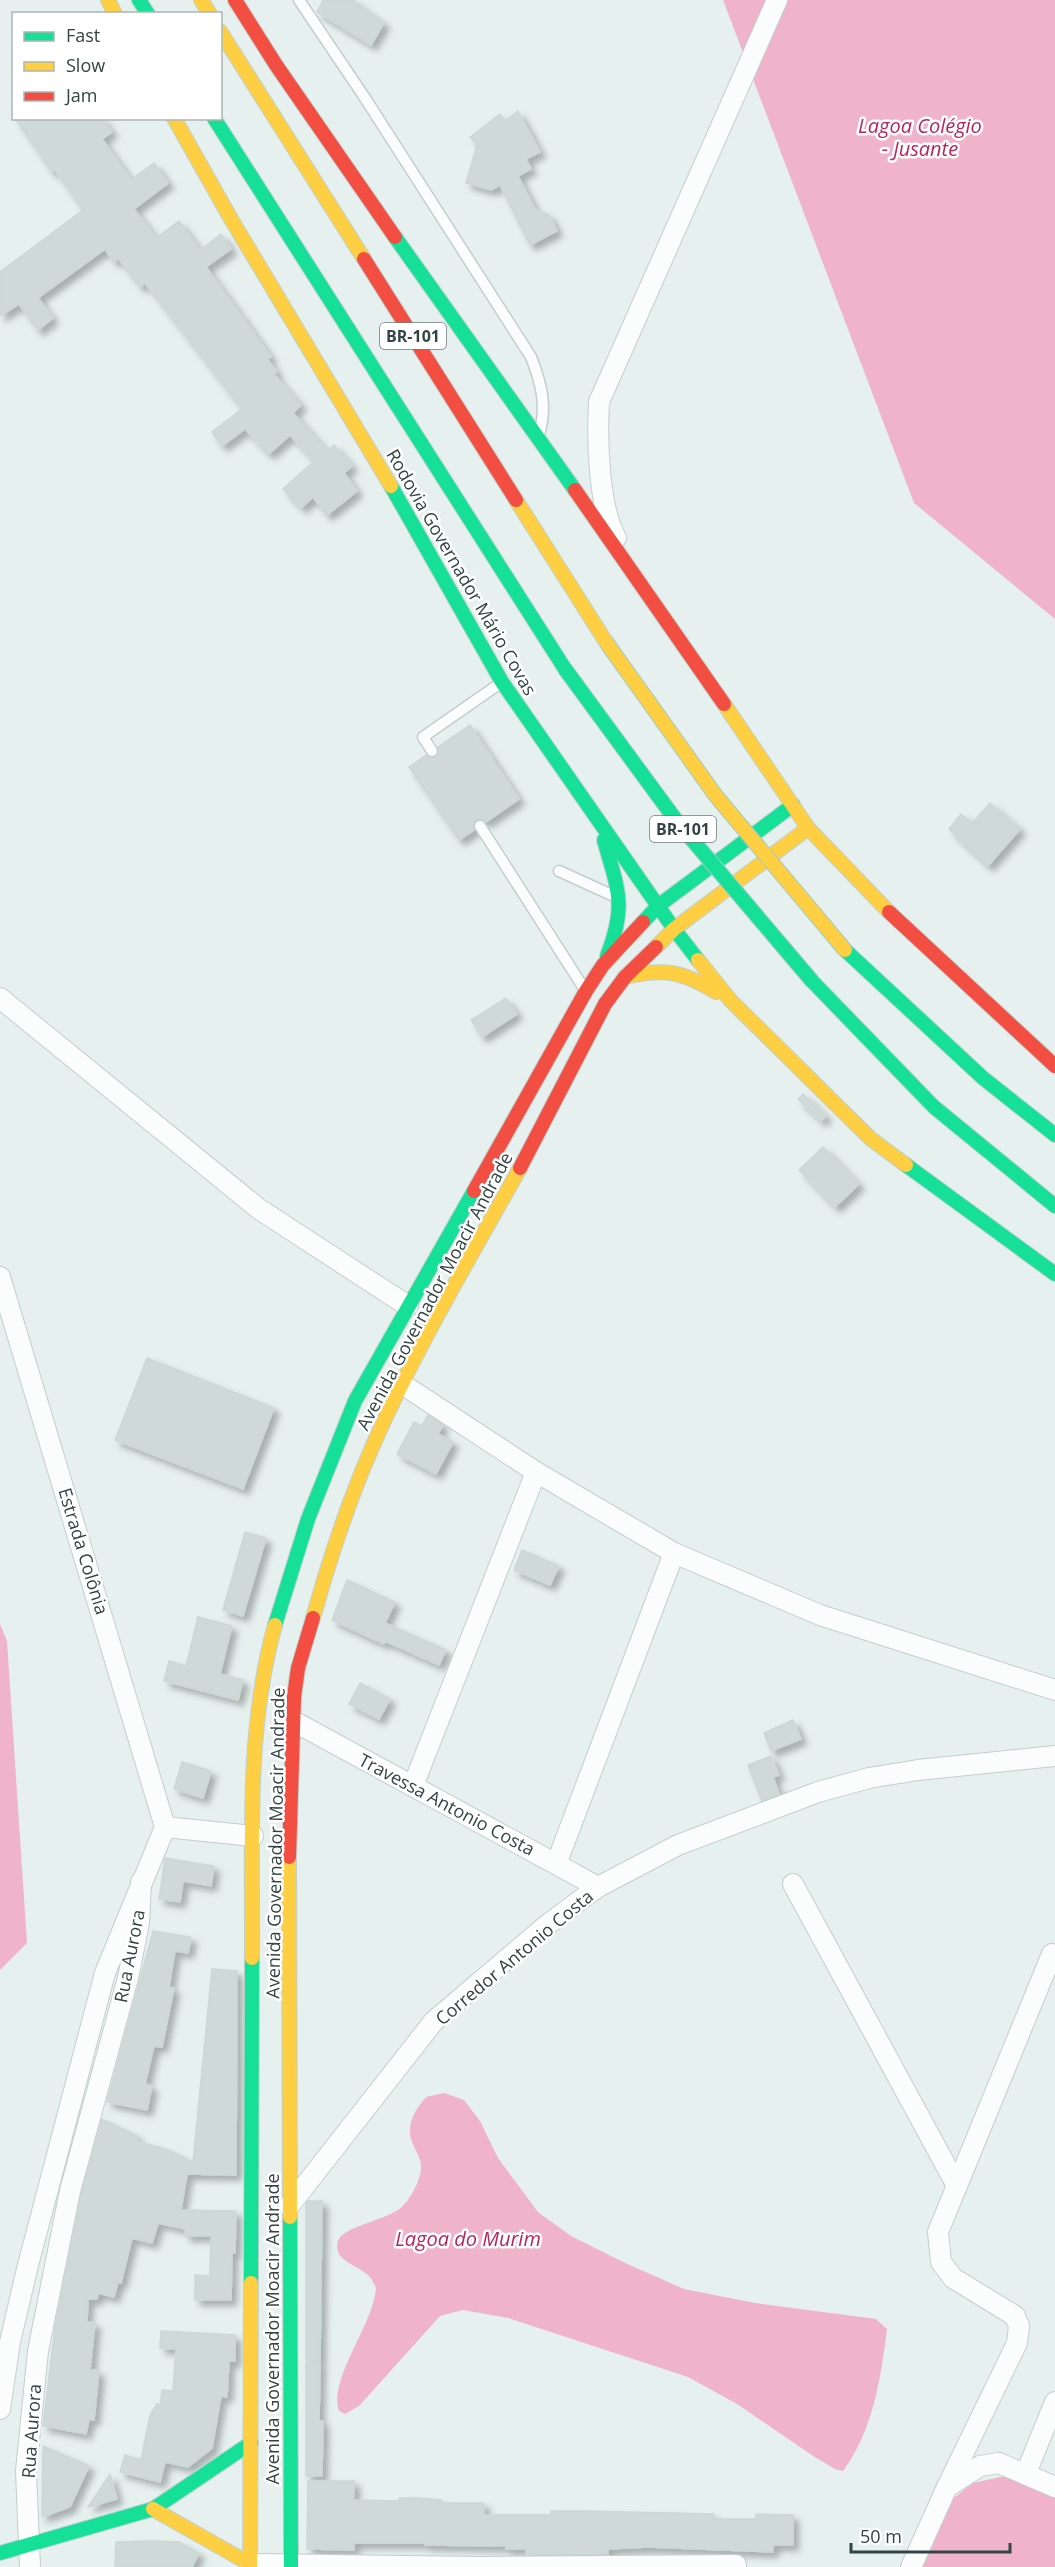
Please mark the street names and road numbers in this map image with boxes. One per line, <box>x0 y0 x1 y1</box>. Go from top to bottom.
road number: BR-101 <box>380 323 446 349</box>
street label: Rodovia Governador Mário Covas <box>381 444 543 700</box>
road number: BR-101 <box>650 816 716 842</box>
street label: Avenida Governador Moacir Andrade <box>350 1148 518 1434</box>
street label: Estrada Colônia <box>53 1485 115 1617</box>
street label: Avenida Governador Moacir Andrade <box>260 1687 290 1999</box>
street label: Travessa Antonio Costa <box>355 1747 539 1861</box>
street label: Corredor Antonio Costa <box>430 1884 598 2030</box>
street label: Rua Aurora <box>108 1907 150 2005</box>
street label: Avenida Governador Moacir Andrade <box>260 2173 284 2485</box>
street label: Rua Aurora <box>16 2383 46 2479</box>

